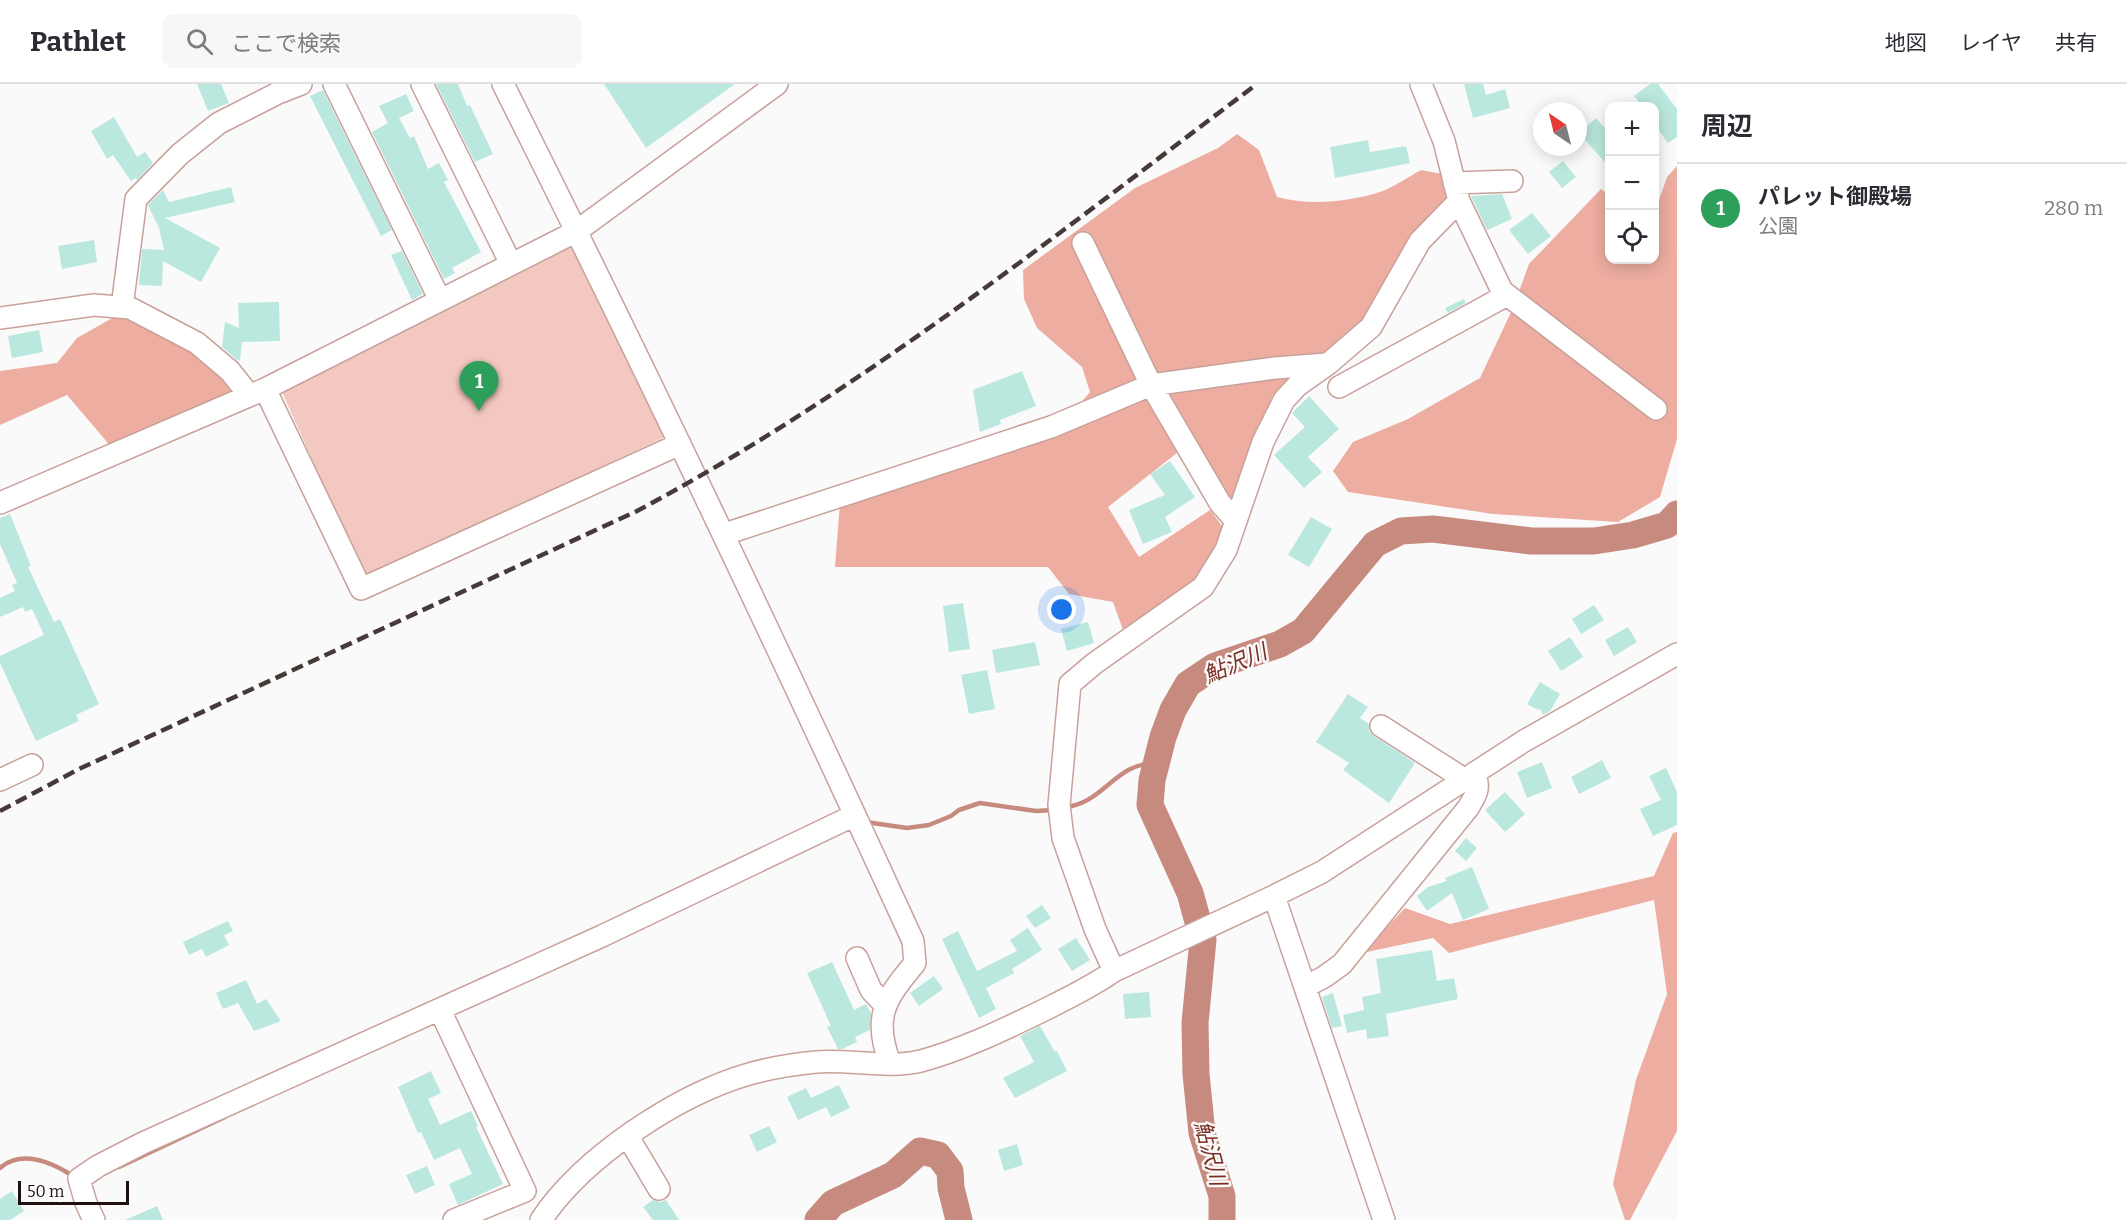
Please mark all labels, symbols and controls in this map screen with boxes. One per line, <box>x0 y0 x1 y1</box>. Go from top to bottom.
search box <box>162 14 582 68</box>
text: Pathlet <box>30 25 126 58</box>
icon: search <box>183 25 216 58</box>
text: ここで検索 <box>231 30 341 57</box>
text: 地図 <box>1885 30 1927 56</box>
text: レイヤ <box>1960 30 2022 56</box>
text: 共有 <box>2055 30 2097 56</box>
north arrow <box>1533 102 1587 156</box>
map controls <box>1605 102 1659 264</box>
button: + <box>1605 102 1659 156</box>
text: 周辺 <box>1701 111 1753 142</box>
button: − <box>1605 156 1659 210</box>
text: パレット御殿場 <box>1758 183 1912 210</box>
text: 1 <box>1716 196 1725 220</box>
text: 280 m <box>2044 196 2103 220</box>
button: locate <box>1605 210 1659 264</box>
text: 公園 <box>1758 214 1798 238</box>
pin: 1 <box>460 362 498 411</box>
your location <box>1047 595 1076 624</box>
water label: 鮎沢川 <box>1200 637 1273 689</box>
water label: 鮎沢川 <box>1189 1118 1233 1190</box>
scale bar <box>18 1178 129 1206</box>
text: 50 m <box>27 1182 64 1201</box>

